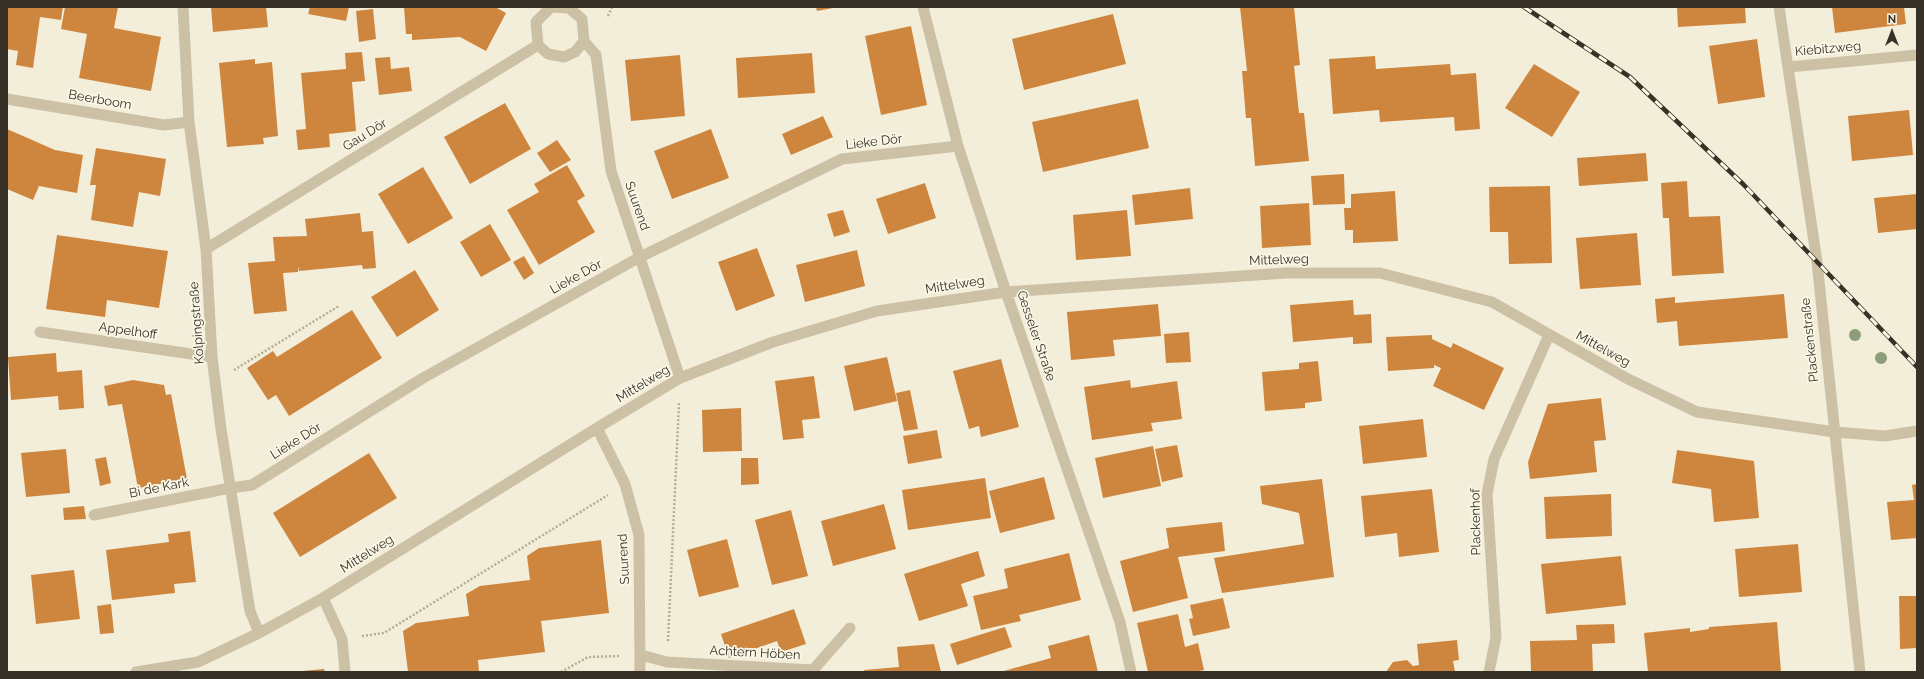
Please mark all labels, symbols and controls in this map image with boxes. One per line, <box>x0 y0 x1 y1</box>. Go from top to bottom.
north arrow <box>1872 12 1912 52</box>
text: N <box>1888 13 1896 26</box>
street label: Kiebitzweg <box>1794 38 1862 60</box>
street label: Beerboom <box>67 87 133 113</box>
street label: Gau Dör <box>340 115 390 155</box>
street label: Lieke Dör <box>845 131 903 153</box>
street label: Suurend <box>621 179 653 233</box>
street label: Mittelweg <box>1249 251 1309 269</box>
street label: Lieke Dör <box>547 256 605 298</box>
street label: Mittelweg <box>924 273 986 297</box>
street label: Kolpingstraße <box>186 281 208 365</box>
street label: Gesseler Straße <box>1013 289 1059 383</box>
street label: Plackenstraße <box>1798 297 1822 383</box>
street label: Appelhoff <box>98 319 158 343</box>
street label: Mittelweg <box>1573 328 1633 370</box>
street label: Mittelweg <box>613 362 673 406</box>
street label: Lieke Dör <box>268 419 324 463</box>
street label: Bi de Kark <box>128 475 190 501</box>
street label: Plackenhof <box>1468 488 1484 556</box>
street label: Mittelweg <box>338 532 396 576</box>
street label: Suurend <box>615 533 633 585</box>
street label: Achtern Höben <box>709 643 801 663</box>

